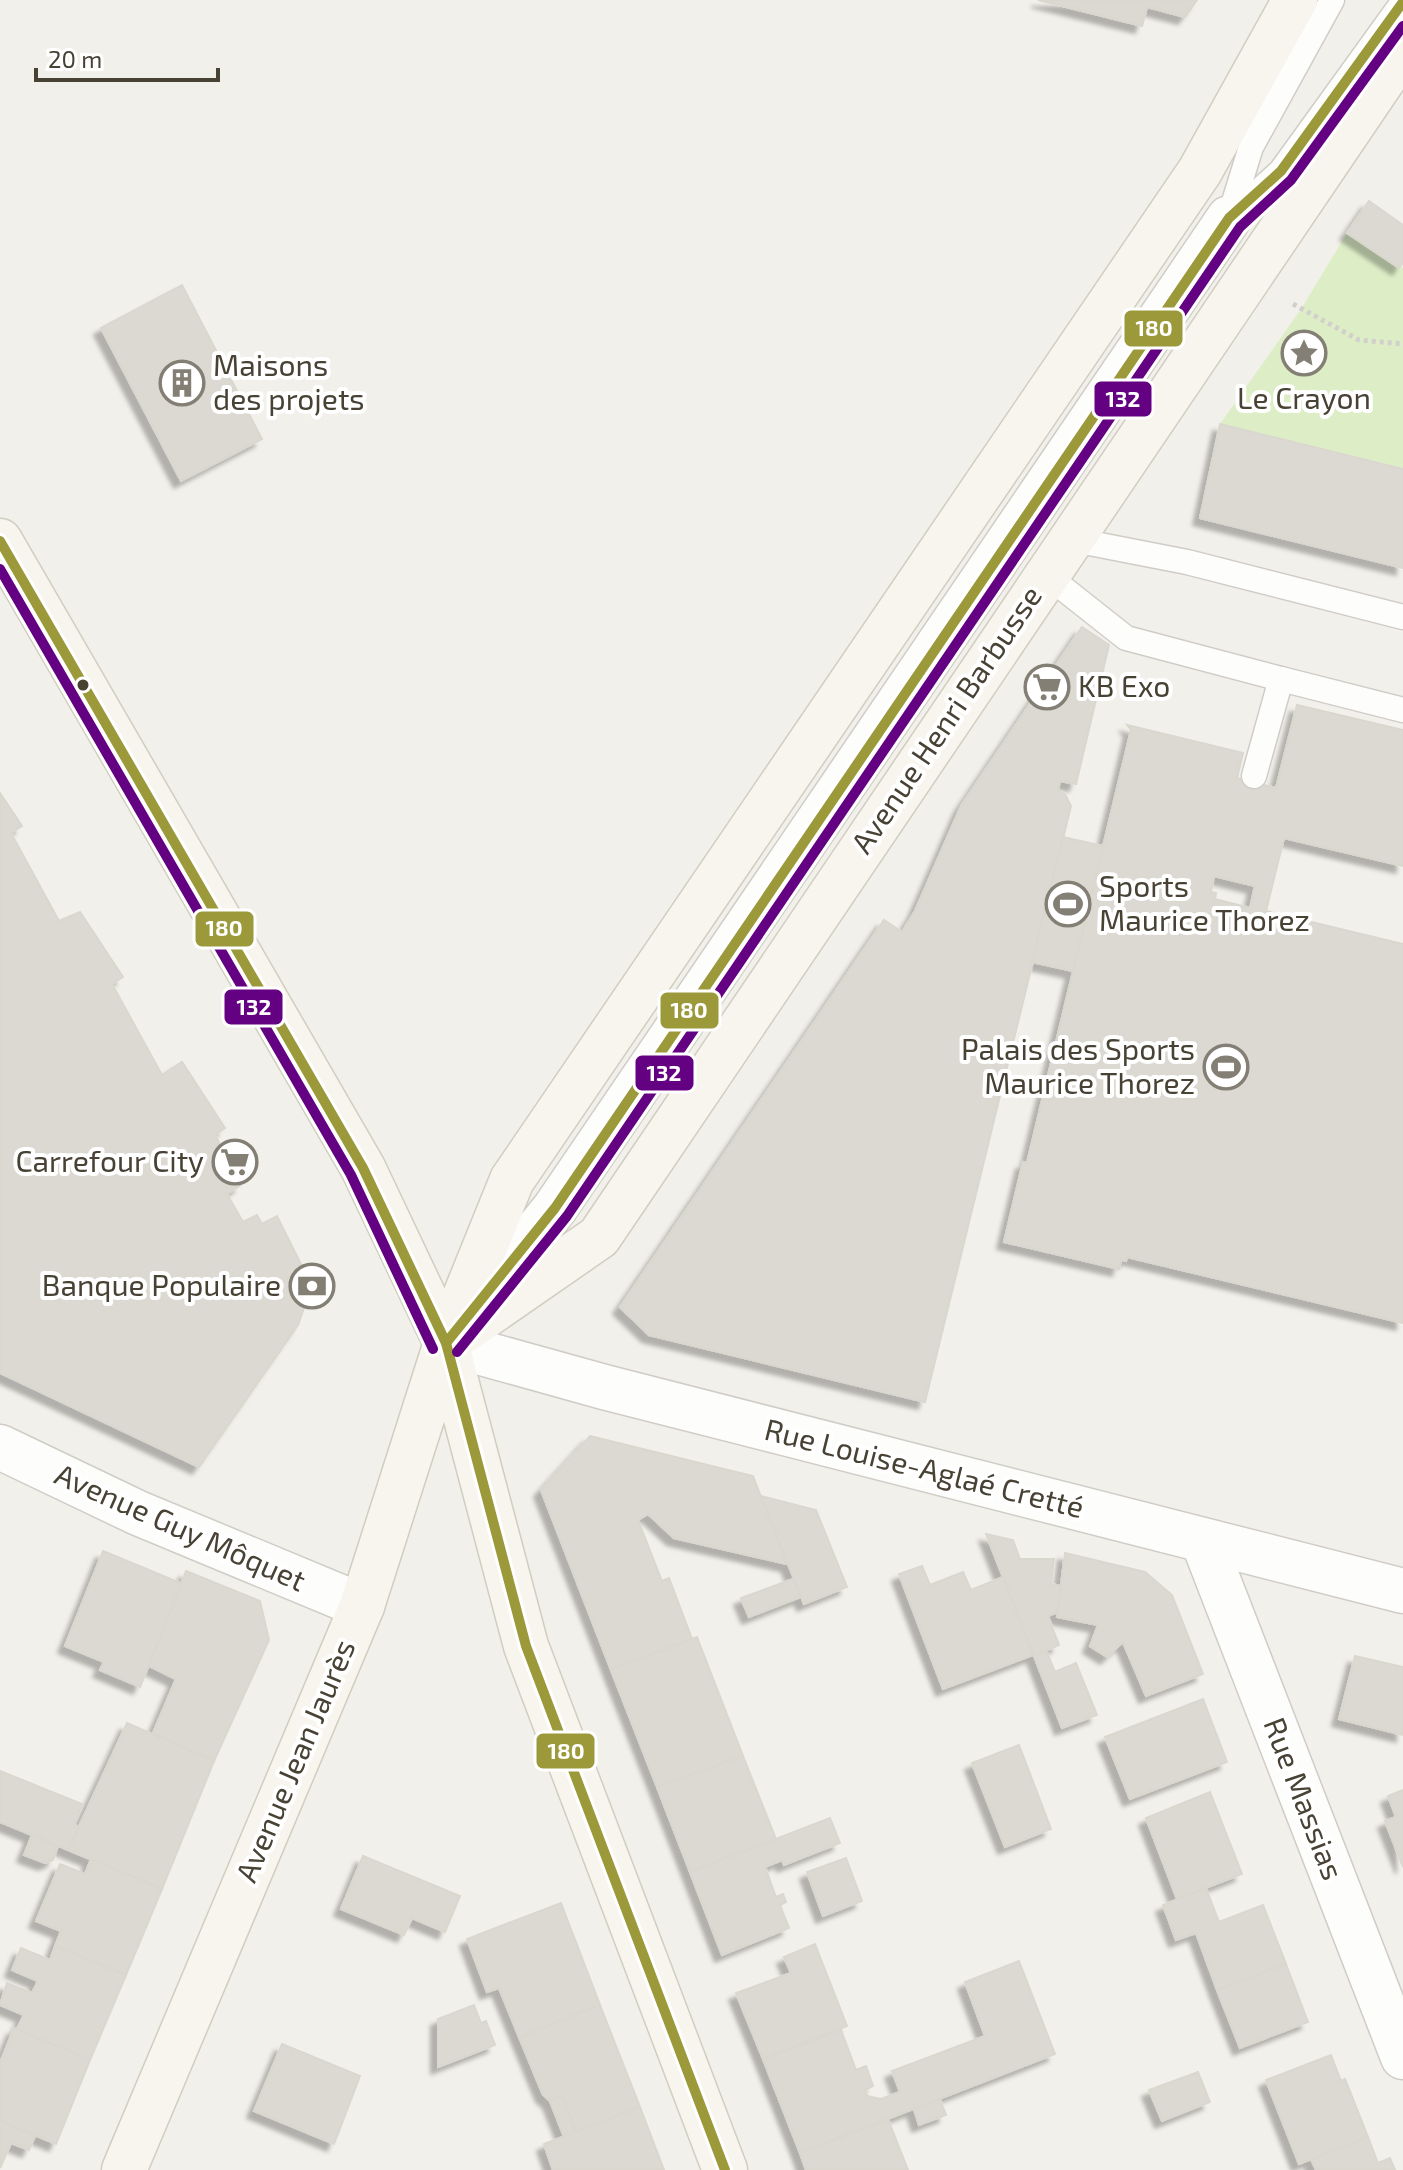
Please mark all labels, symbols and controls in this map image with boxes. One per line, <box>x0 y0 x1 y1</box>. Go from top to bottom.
scale bar <box>36 32 218 82</box>
text: 20 m <box>48 44 102 73</box>
line badge: 180 <box>1123 309 1184 348</box>
text: 180 <box>1135 314 1173 340</box>
place icon: Le Crayon <box>1280 329 1328 377</box>
place label: Maisons des projets <box>213 346 365 416</box>
building icon: Maisons des projets <box>158 359 206 407</box>
place label: Le Crayon <box>1237 379 1371 415</box>
line badge: 132 <box>1093 380 1153 418</box>
text: 132 <box>1106 385 1140 411</box>
street label: Avenue Henri Barbusse <box>842 578 1048 859</box>
supermarket icon: KB Exo <box>1023 663 1071 711</box>
place label: KB Exo <box>1078 667 1170 703</box>
unlabelled marker <box>75 677 91 693</box>
place label: Sports Maurice Thorez <box>1099 867 1310 937</box>
sports icon: Sports Maurice Thorez <box>1044 880 1092 928</box>
line badge: 180 <box>194 910 255 948</box>
text: 180 <box>205 914 243 940</box>
line badge: 132 <box>223 988 284 1026</box>
line badge: 180 <box>659 991 720 1030</box>
text: 132 <box>237 993 271 1019</box>
text: 180 <box>670 996 708 1022</box>
place label: Palais des Sports Maurice Thorez <box>961 1030 1195 1100</box>
sports icon: Palais des Sports Maurice Thorez <box>1202 1043 1250 1091</box>
line badge: 132 <box>634 1054 695 1092</box>
text: 132 <box>647 1059 681 1085</box>
supermarket icon: Carrefour City <box>211 1138 259 1186</box>
place label: Carrefour City <box>15 1142 204 1178</box>
bank icon: Banque Populaire <box>288 1262 336 1310</box>
place label: Banque Populaire <box>42 1266 281 1302</box>
street label: Rue Louise-Aglaé Cretté <box>761 1410 1088 1524</box>
street label: Avenue Guy Môquet <box>50 1455 312 1598</box>
street label: Avenue Jean Jaurès <box>227 1634 361 1887</box>
street label: Rue Massias <box>1257 1712 1352 1884</box>
line badge: 180 <box>535 1732 596 1770</box>
text: 180 <box>547 1737 585 1763</box>

